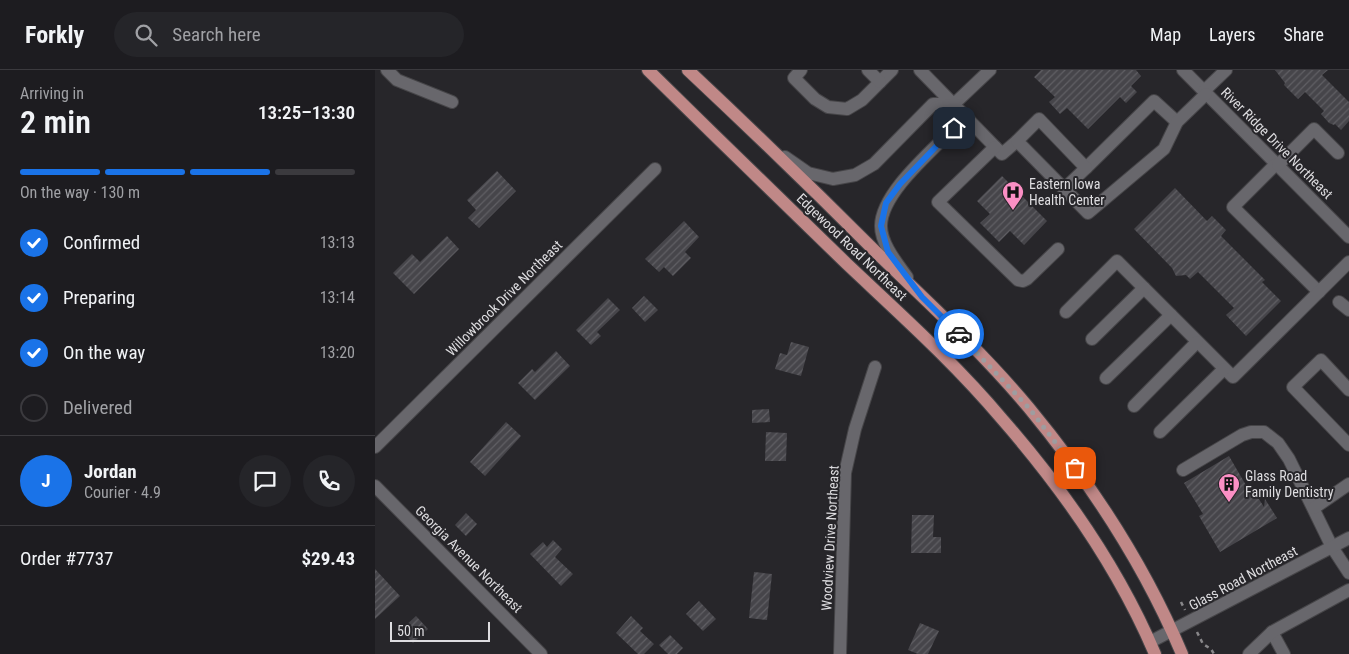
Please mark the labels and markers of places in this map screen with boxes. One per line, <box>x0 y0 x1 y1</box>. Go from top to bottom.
pin <box>933 107 975 149</box>
place label: Eastern Iowa Health Center <box>1029 176 1105 208</box>
hospital icon: Eastern Iowa Health Center <box>1001 180 1025 211</box>
pin <box>1054 447 1096 489</box>
place label: Glass Road Family Dentistry <box>1245 468 1334 500</box>
building icon: Glass Road Family Dentistry <box>1217 472 1241 503</box>

